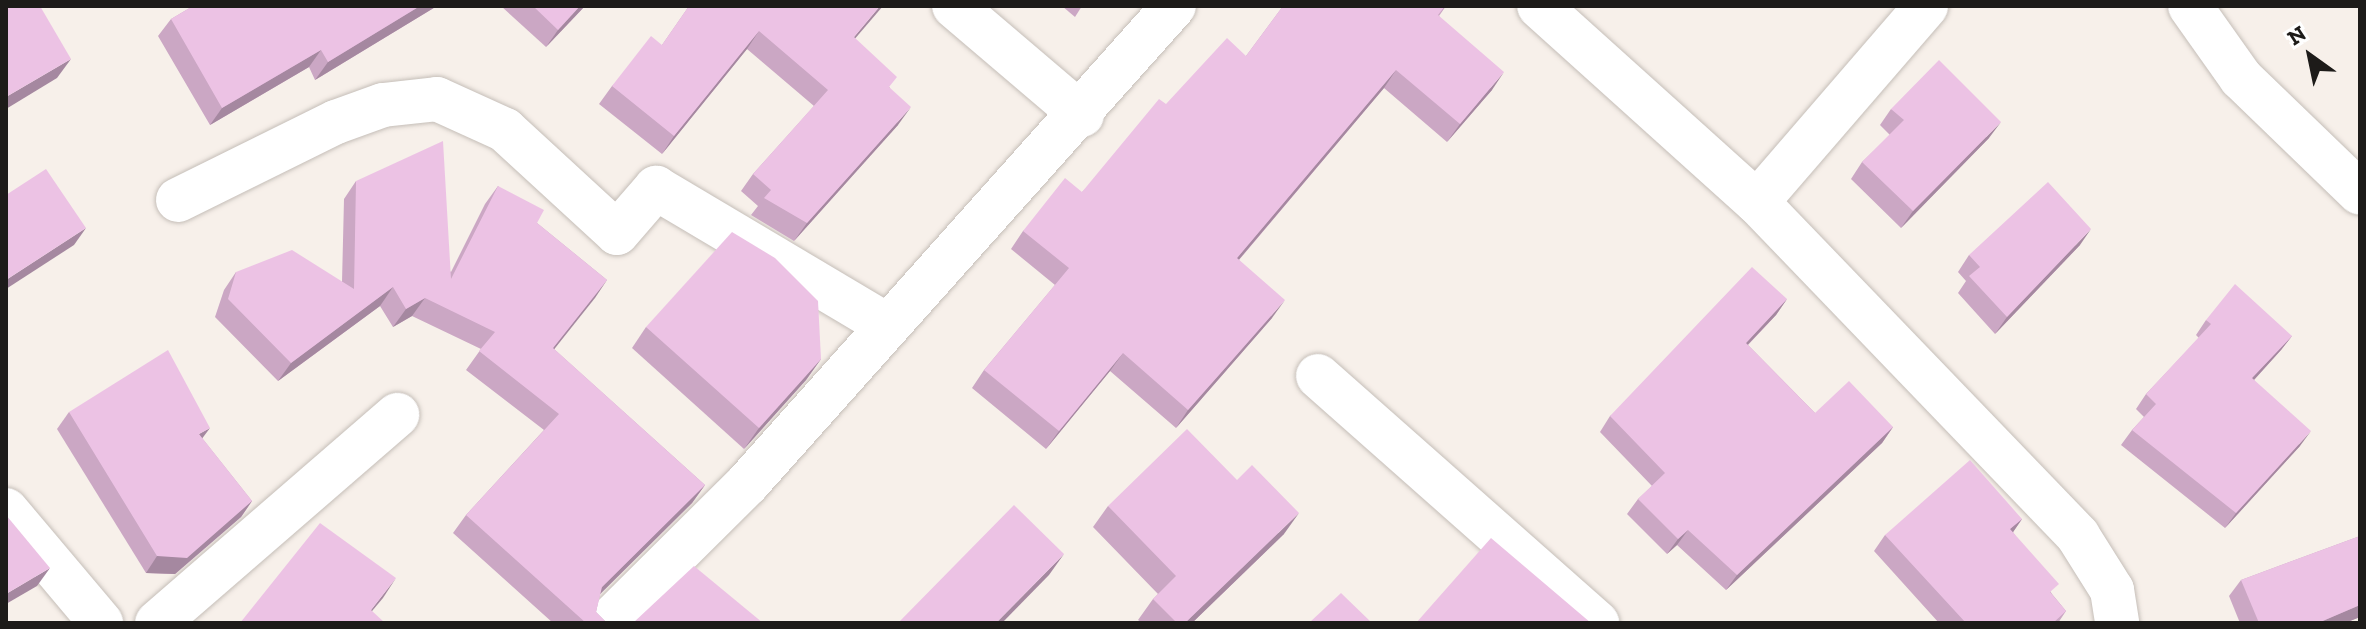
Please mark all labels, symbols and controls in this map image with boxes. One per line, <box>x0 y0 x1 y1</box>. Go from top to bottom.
north arrow <box>2270 16 2350 96</box>
text: N <box>2282 20 2311 51</box>

